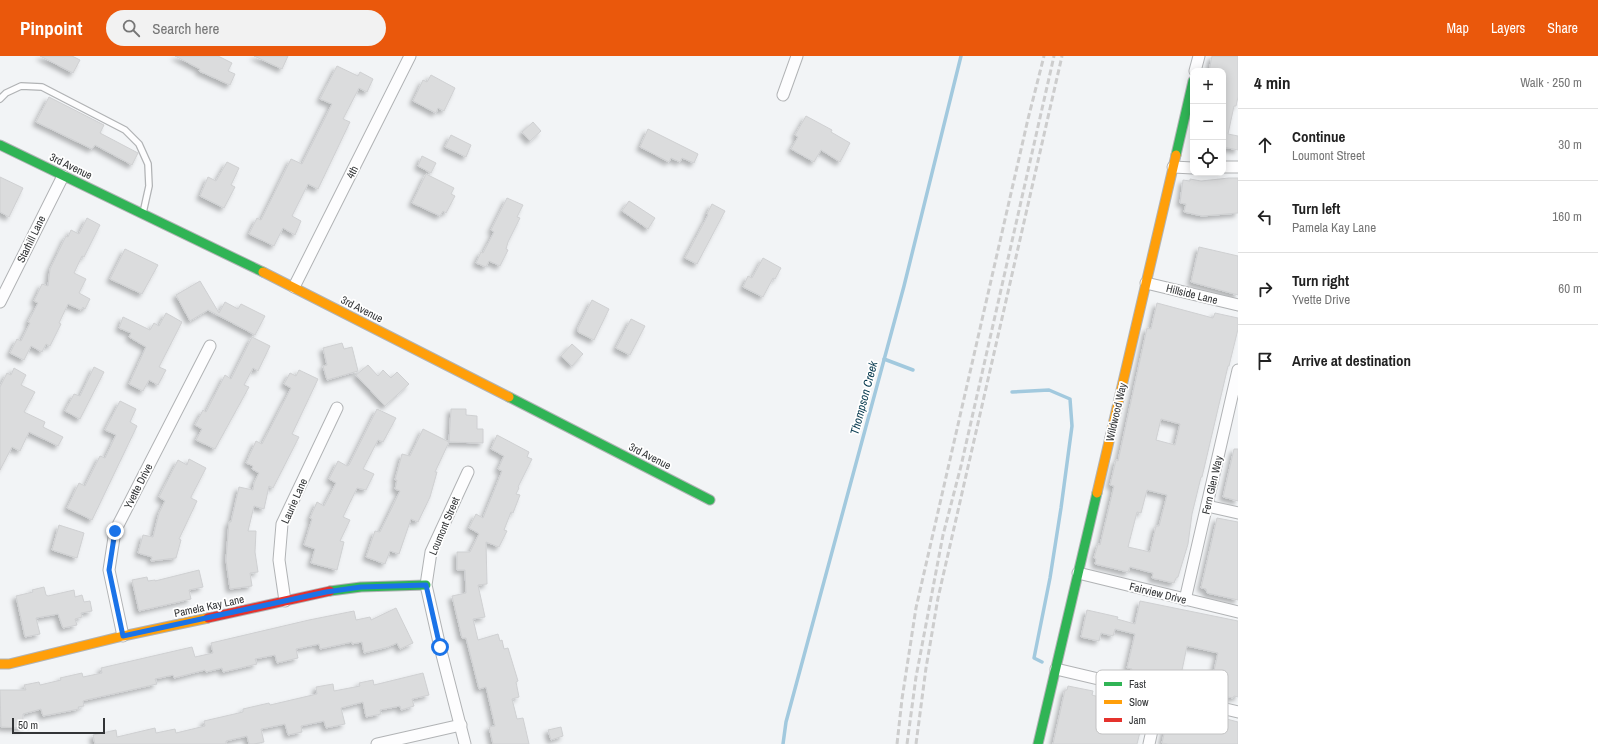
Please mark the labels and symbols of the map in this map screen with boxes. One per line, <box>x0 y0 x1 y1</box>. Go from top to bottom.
street label: 3rd Avenue <box>47 150 95 182</box>
street label: 4th <box>343 163 361 181</box>
street label: Starhill Lane <box>14 213 48 265</box>
street label: Hillside Lane <box>1165 281 1219 307</box>
street label: 3rd Avenue <box>339 292 385 326</box>
water label: Thompson Creek <box>847 358 882 437</box>
street label: Wildwood Way <box>1102 381 1130 443</box>
street label: 3rd Avenue <box>627 439 673 473</box>
street label: Fern Glen Way <box>1198 454 1226 516</box>
street label: Yvette Drive <box>121 461 155 511</box>
street label: Laurie Lane <box>278 476 310 526</box>
street label: Loumont Street <box>426 494 463 557</box>
route end <box>106 522 124 540</box>
street label: Fairview Drive <box>1128 579 1188 607</box>
street label: Pamela Kay Lane <box>173 592 245 620</box>
route start <box>431 638 449 656</box>
legend <box>1096 670 1228 734</box>
text: Fast <box>1129 677 1147 691</box>
text: Slow <box>1129 695 1149 709</box>
text: Jam <box>1129 713 1146 727</box>
scale bar <box>12 716 105 735</box>

